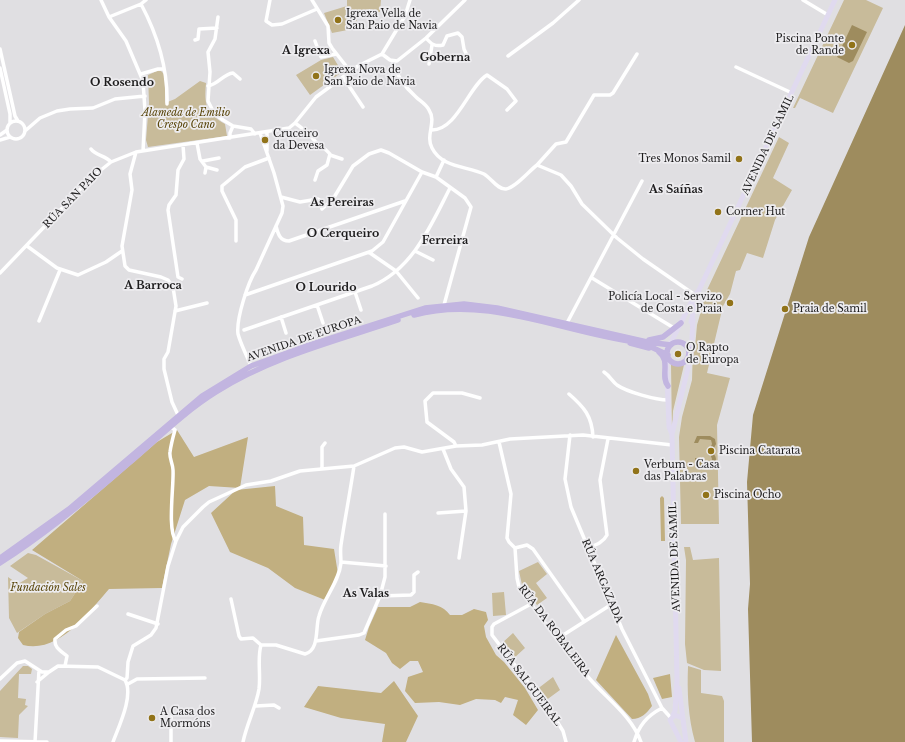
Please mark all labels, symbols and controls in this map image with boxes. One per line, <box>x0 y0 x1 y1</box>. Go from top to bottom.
place label: Igrexa Vella de San Paio de Navia <box>346 8 437 32</box>
marker: Igrexa Vella de San Paio de Navia <box>333 15 343 25</box>
place label: Piscina Ponte de Rande <box>776 33 844 56</box>
marker: Piscina Ponte de Rande <box>847 40 857 50</box>
district label: A Igrexa <box>282 44 330 58</box>
district label: Goberna <box>420 51 470 65</box>
place label: Igrexa Nova de San Paio de Navia <box>324 64 415 88</box>
marker: Igrexa Nova de San Paio de Navia <box>311 71 321 81</box>
district label: O Rosendo <box>90 76 154 90</box>
street label: AVENIDA DE SAMIL <box>739 93 797 197</box>
park label: Alameda de Emilio Crespo Cano <box>142 107 230 130</box>
place label: Cruceiro da Devesa <box>273 128 324 152</box>
marker: Cruceiro da Devesa <box>260 135 270 145</box>
place label: Tres Monos Samil <box>639 153 731 165</box>
marker: Tres Monos Samil <box>734 154 744 164</box>
street label: RÚA SAN PAIO <box>41 165 105 231</box>
district label: As Saíñas <box>649 183 703 197</box>
district label: As Pereiras <box>310 196 374 210</box>
place label: Corner Hut <box>726 206 785 218</box>
marker: Corner Hut <box>713 207 723 217</box>
district label: O Cerqueiro <box>307 227 379 241</box>
district label: Ferreira <box>422 234 468 248</box>
district label: A Barroca <box>124 279 182 293</box>
district label: O Lourido <box>295 281 357 295</box>
place label: Policía Local - Servizo de Costa e Praia <box>608 291 722 314</box>
marker: Policía Local - Servizo de Costa e Praia <box>725 298 735 308</box>
place label: Praia de Samil <box>793 303 867 315</box>
marker: Praia de Samil <box>780 304 790 314</box>
street label: AVENIDA DE EUROPA <box>245 314 363 364</box>
place label: O Rapto de Europa <box>686 342 739 366</box>
marker: O Rapto de Europa <box>673 349 683 359</box>
place label: Piscina Catarata <box>719 445 800 457</box>
marker: Piscina Catarata <box>706 446 716 456</box>
place label: Verbum - Casa das Palabras <box>644 459 719 482</box>
marker: Verbum - Casa das Palabras <box>631 466 641 476</box>
place label: Piscina Ocho <box>714 489 781 501</box>
marker: Piscina Ocho <box>701 490 711 500</box>
street label: AVENIDA DE SAMIL <box>667 502 683 612</box>
street label: RÚA ARGAZADA <box>579 537 625 625</box>
park label: Fundación Sales <box>10 582 86 594</box>
street label: RÚA DA ROBALEIRA <box>515 583 593 679</box>
district label: As Valas <box>343 587 389 601</box>
street label: RÚA SALGUEIRAL <box>494 642 564 728</box>
place label: A Casa dos Mormóns <box>160 706 215 730</box>
marker: A Casa dos Mormóns <box>147 713 157 723</box>

